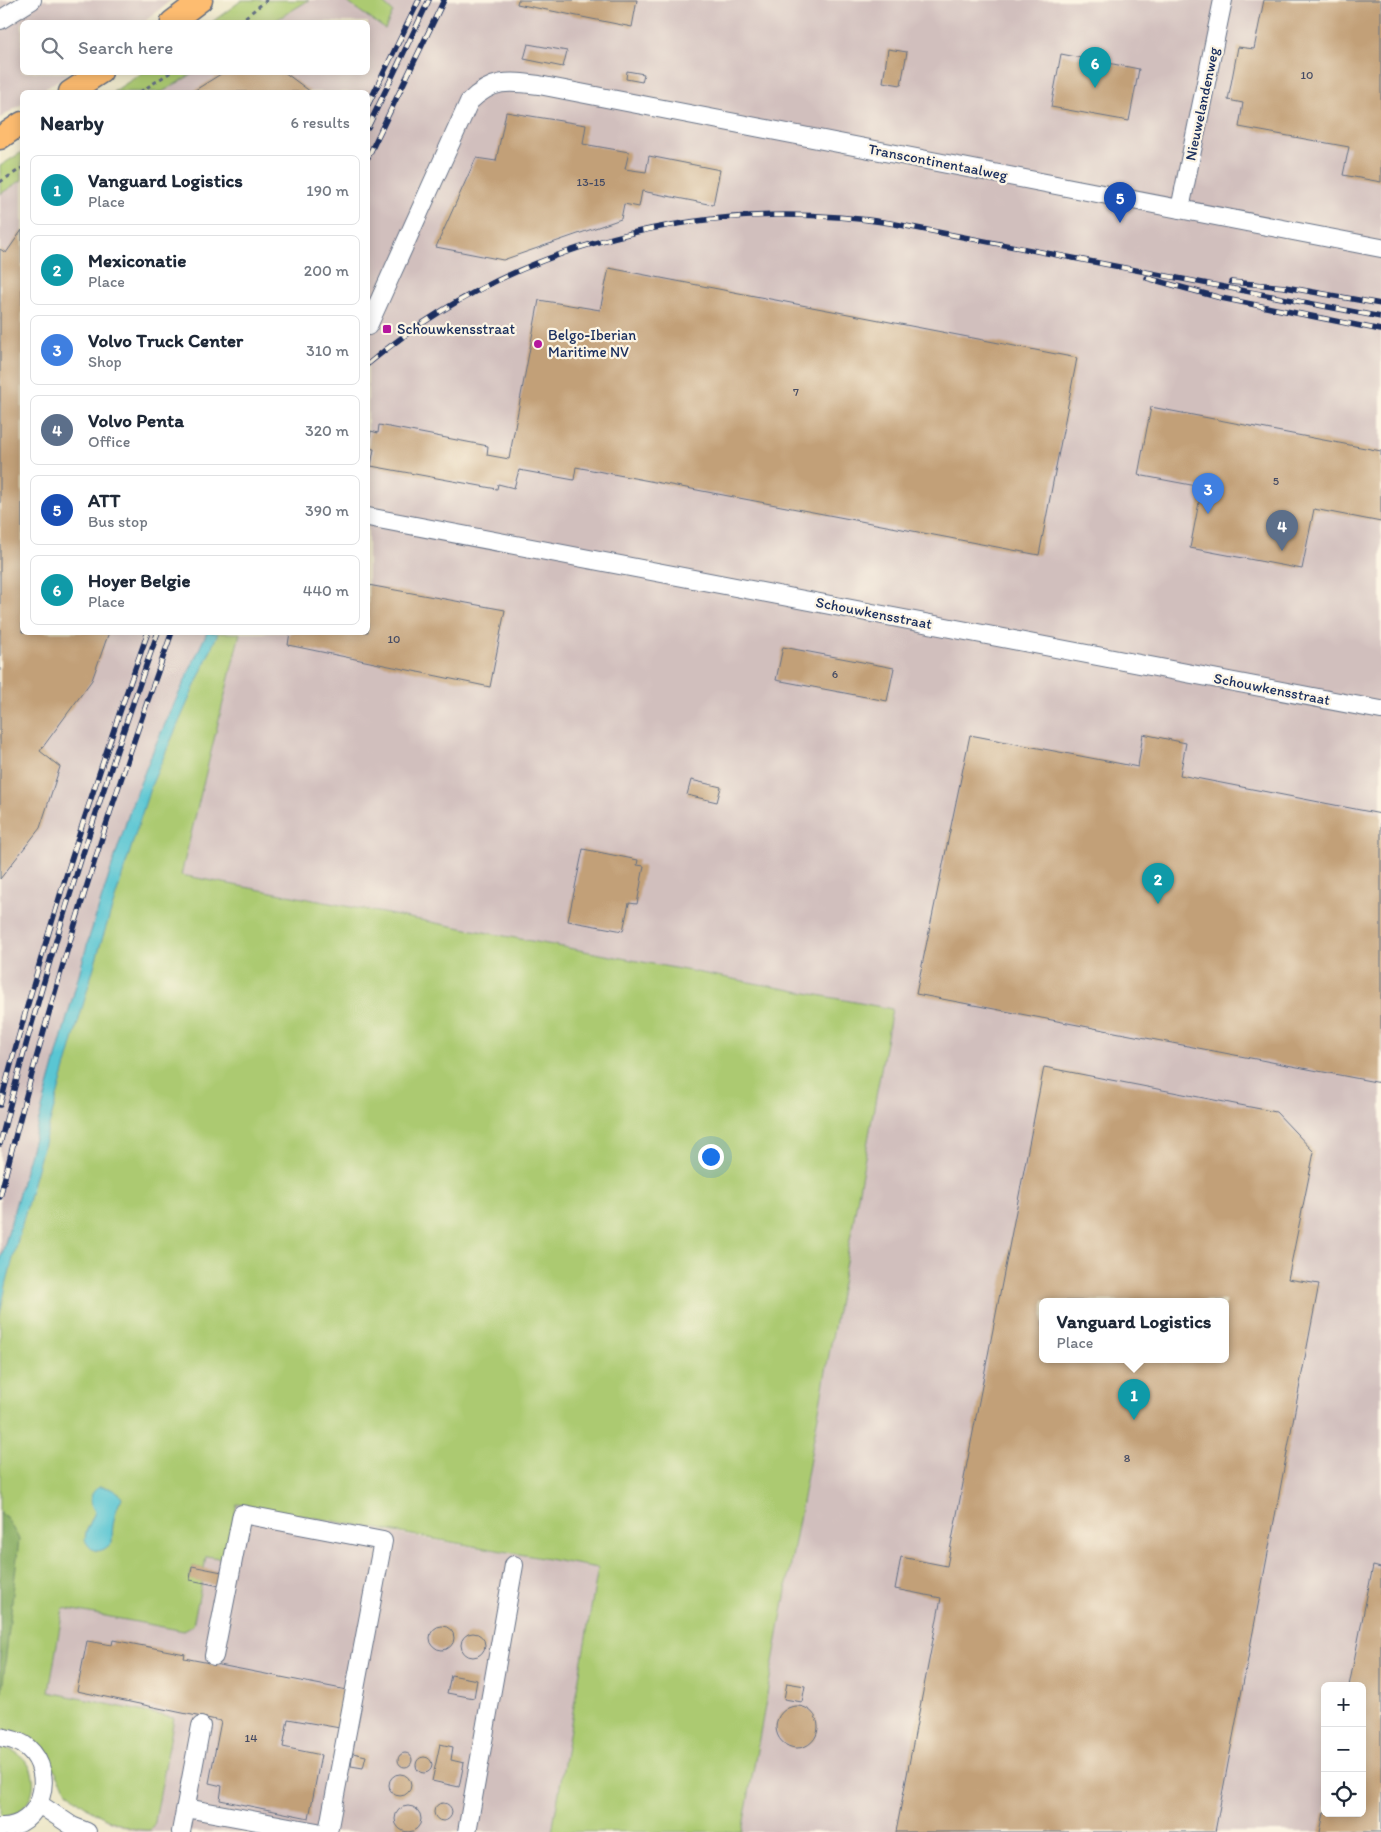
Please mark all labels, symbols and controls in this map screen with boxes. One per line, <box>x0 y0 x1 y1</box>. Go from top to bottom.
search box <box>20 20 370 75</box>
icon: search <box>38 34 66 62</box>
text: Search here <box>78 36 173 59</box>
street label: Nieuwelandenweg <box>1181 45 1223 162</box>
pin: 6 <box>1079 47 1111 88</box>
house number: 10 <box>1301 68 1313 82</box>
text: Nearby <box>40 110 104 135</box>
text: 6 results <box>290 113 350 132</box>
street label: Transcontinentaalweg <box>867 140 1010 184</box>
text: Vanguard Logistics <box>88 169 243 192</box>
house number: 13-15 <box>577 175 605 189</box>
text: 1 <box>53 181 61 200</box>
text: 190 m <box>306 181 349 200</box>
pin: 5 <box>1104 182 1136 223</box>
text: Place <box>88 192 125 211</box>
text: Mexiconatie <box>88 249 186 272</box>
text: 2 <box>53 261 61 280</box>
text: 200 m <box>304 261 349 280</box>
text: Place <box>88 272 125 291</box>
place label: Schouwkensstraat <box>397 320 515 338</box>
marker: Schouwkensstraat <box>381 323 393 335</box>
place label: Belgo-Iberian Maritime NV <box>548 326 636 361</box>
text: Volvo Truck Center <box>88 329 243 352</box>
marker: Belgo-Iberian Maritime NV <box>532 338 544 350</box>
text: 3 <box>53 341 61 360</box>
text: 310 m <box>306 341 349 360</box>
text: Shop <box>88 352 122 371</box>
house number: 7 <box>793 385 799 399</box>
text: Volvo Penta <box>88 409 184 432</box>
text: 4 <box>52 421 62 440</box>
text: 320 m <box>305 421 349 440</box>
text: Office <box>88 432 130 451</box>
pin: 3 <box>1192 473 1224 514</box>
house number: 5 <box>1273 474 1279 488</box>
text: ATT <box>88 489 120 512</box>
text: 5 <box>53 501 61 520</box>
text: 390 m <box>305 501 349 520</box>
pin: 4 <box>1266 510 1298 551</box>
text: Bus stop <box>88 512 148 531</box>
text: Hoyer Belgie <box>88 569 190 592</box>
text: 6 <box>53 581 61 600</box>
text: 440 m <box>303 581 349 600</box>
text: Place <box>88 592 125 611</box>
street label: Schouwkensstraat <box>814 593 934 633</box>
house number: 10 <box>388 632 400 646</box>
house number: 6 <box>832 667 838 681</box>
street label: Schouwkensstraat <box>1212 669 1332 709</box>
pin: 2 <box>1142 863 1174 904</box>
your location <box>698 1144 724 1170</box>
popup <box>1039 1298 1229 1363</box>
text: Vanguard Logistics <box>1057 1310 1211 1333</box>
text: Place <box>1057 1333 1093 1352</box>
pin: 1 <box>1118 1379 1150 1420</box>
house number: 8 <box>1124 1451 1131 1465</box>
map controls <box>1321 1682 1366 1817</box>
button: + <box>1321 1682 1366 1727</box>
button: − <box>1321 1727 1366 1772</box>
house number: 14 <box>245 1731 257 1745</box>
button: locate <box>1321 1772 1366 1817</box>

